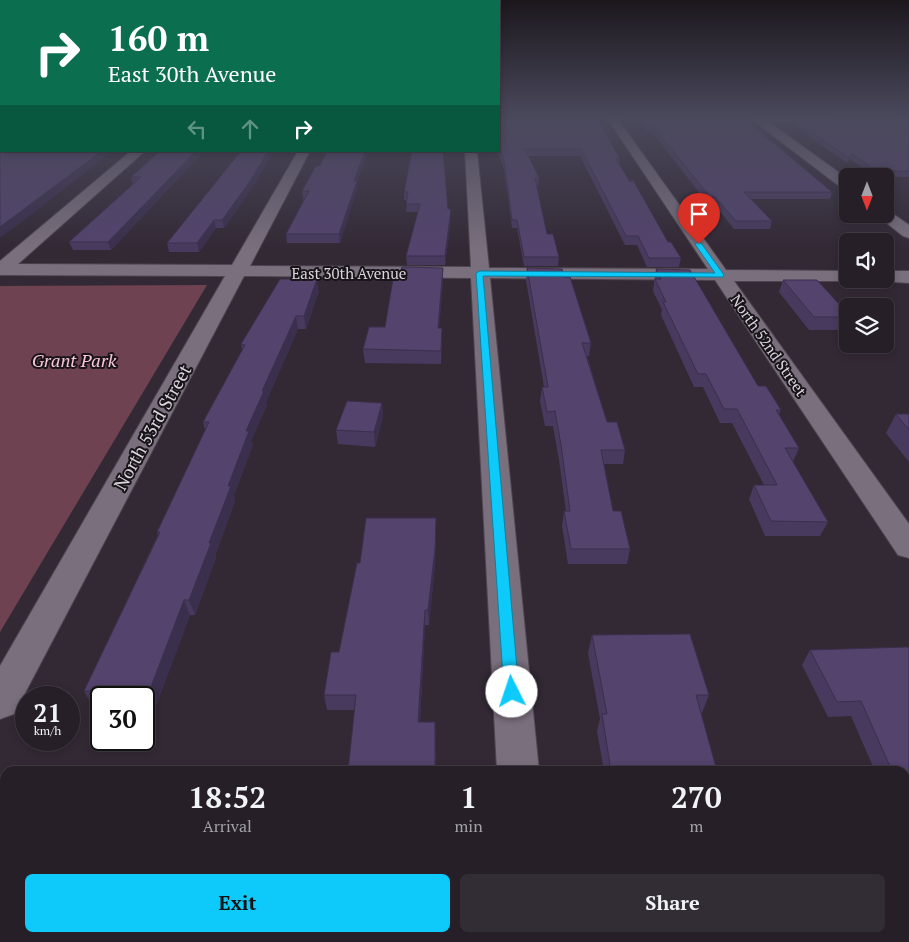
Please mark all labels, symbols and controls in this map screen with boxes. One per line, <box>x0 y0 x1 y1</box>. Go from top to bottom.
text: 160 m <box>108 15 209 61</box>
icon: right <box>25 20 90 85</box>
text: East 30th Avenue <box>108 59 276 88</box>
icon: left <box>183 115 211 143</box>
icon: ahead <box>236 115 264 143</box>
icon: right <box>289 115 317 143</box>
north arrow <box>839 168 894 222</box>
map controls <box>839 168 894 353</box>
pin <box>678 193 720 244</box>
icon: arrive <box>685 200 713 228</box>
button: sound <box>839 233 894 288</box>
street label: East 30th Avenue <box>292 263 406 283</box>
street label: North 52nd Street <box>726 290 812 400</box>
button: layers <box>839 298 894 353</box>
park label: Grant Park <box>32 348 117 372</box>
street label: North 53rd Street <box>108 360 197 494</box>
position arrow <box>485 665 537 717</box>
speed limit sign: 30 <box>90 686 155 751</box>
text: 21 <box>33 696 62 729</box>
text: km/h <box>34 723 61 738</box>
text: 18:52 <box>188 777 266 817</box>
text: 1 <box>460 777 477 817</box>
text: 270 <box>671 777 722 817</box>
text: Arrival <box>203 815 252 837</box>
text: min <box>455 815 483 837</box>
text: m <box>689 815 703 837</box>
button: Exit <box>25 874 450 932</box>
button: Share <box>460 874 885 932</box>

